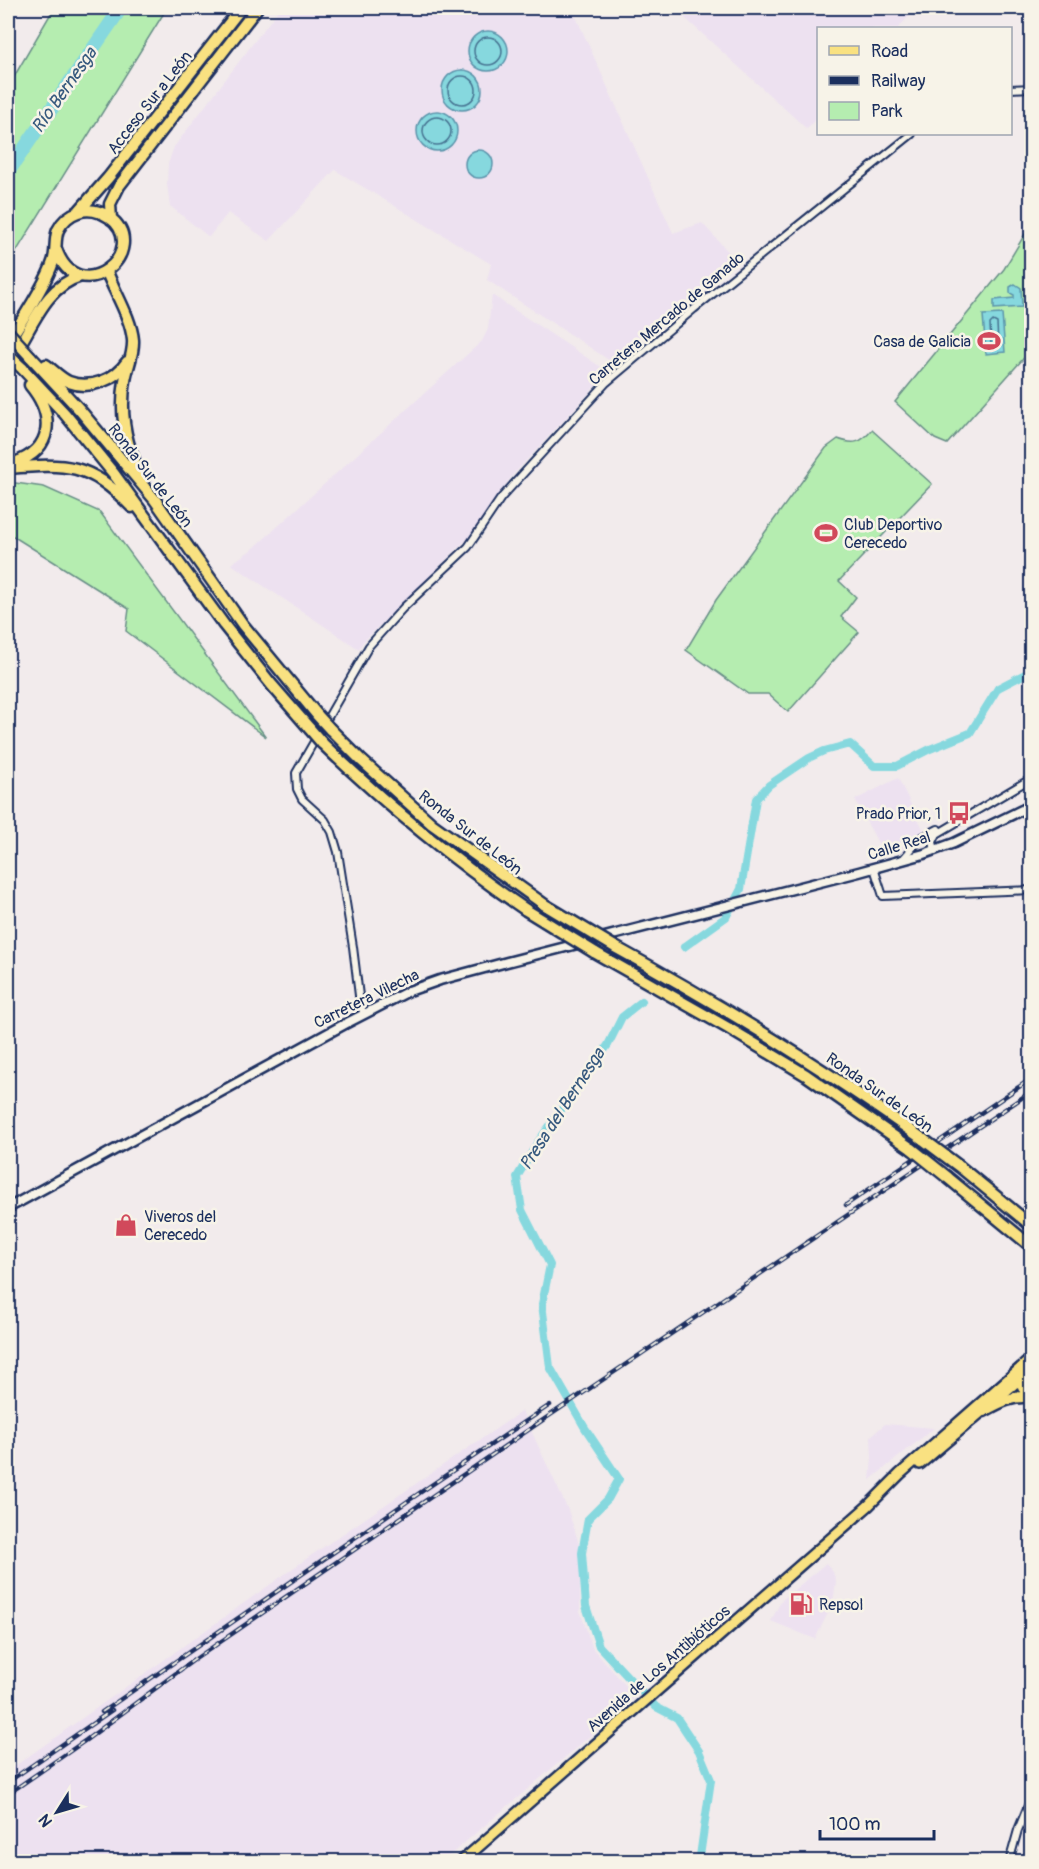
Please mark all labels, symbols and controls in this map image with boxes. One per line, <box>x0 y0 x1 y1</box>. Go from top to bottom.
legend <box>817 27 1012 135</box>
text: Road <box>871 40 908 63</box>
water label: Río Bernesga <box>27 42 103 137</box>
street label: Acceso Sur a León <box>103 47 196 158</box>
text: Railway <box>871 70 926 93</box>
text: Park <box>871 100 903 123</box>
street label: Carretera Mercado de Ganado <box>585 248 749 390</box>
sports icon: Casa de Galicia <box>976 328 1002 354</box>
place label: Casa de Galicia <box>873 332 971 352</box>
street label: Ronda Sur de León <box>103 420 197 531</box>
place label: Club Deportivo Cerecedo <box>844 515 943 553</box>
sports icon: Club Deportivo Cerecedo <box>813 520 839 546</box>
street label: Ronda Sur de León <box>415 786 526 880</box>
bus stop icon: Prado Prior, 1 <box>946 800 972 826</box>
place label: Prado Prior, 1 <box>856 804 941 824</box>
street label: Calle Real <box>865 827 933 865</box>
street label: Carretera Vilecha <box>311 965 422 1033</box>
water label: Presa del Bernesga <box>514 1043 611 1175</box>
street label: Ronda Sur de León <box>822 1048 937 1137</box>
place label: Viveros del Cerecedo <box>144 1207 216 1245</box>
shop icon: Viveros del Cerecedo <box>113 1212 139 1238</box>
fuel station icon: Repsol <box>788 1591 814 1617</box>
place label: Repsol <box>819 1595 863 1615</box>
street label: Avenida de Los Antibióticos <box>583 1601 735 1737</box>
north arrow <box>27 1782 87 1842</box>
scale bar <box>820 1803 934 1841</box>
text: N <box>34 1810 57 1831</box>
text: 100 m <box>829 1813 881 1836</box>

